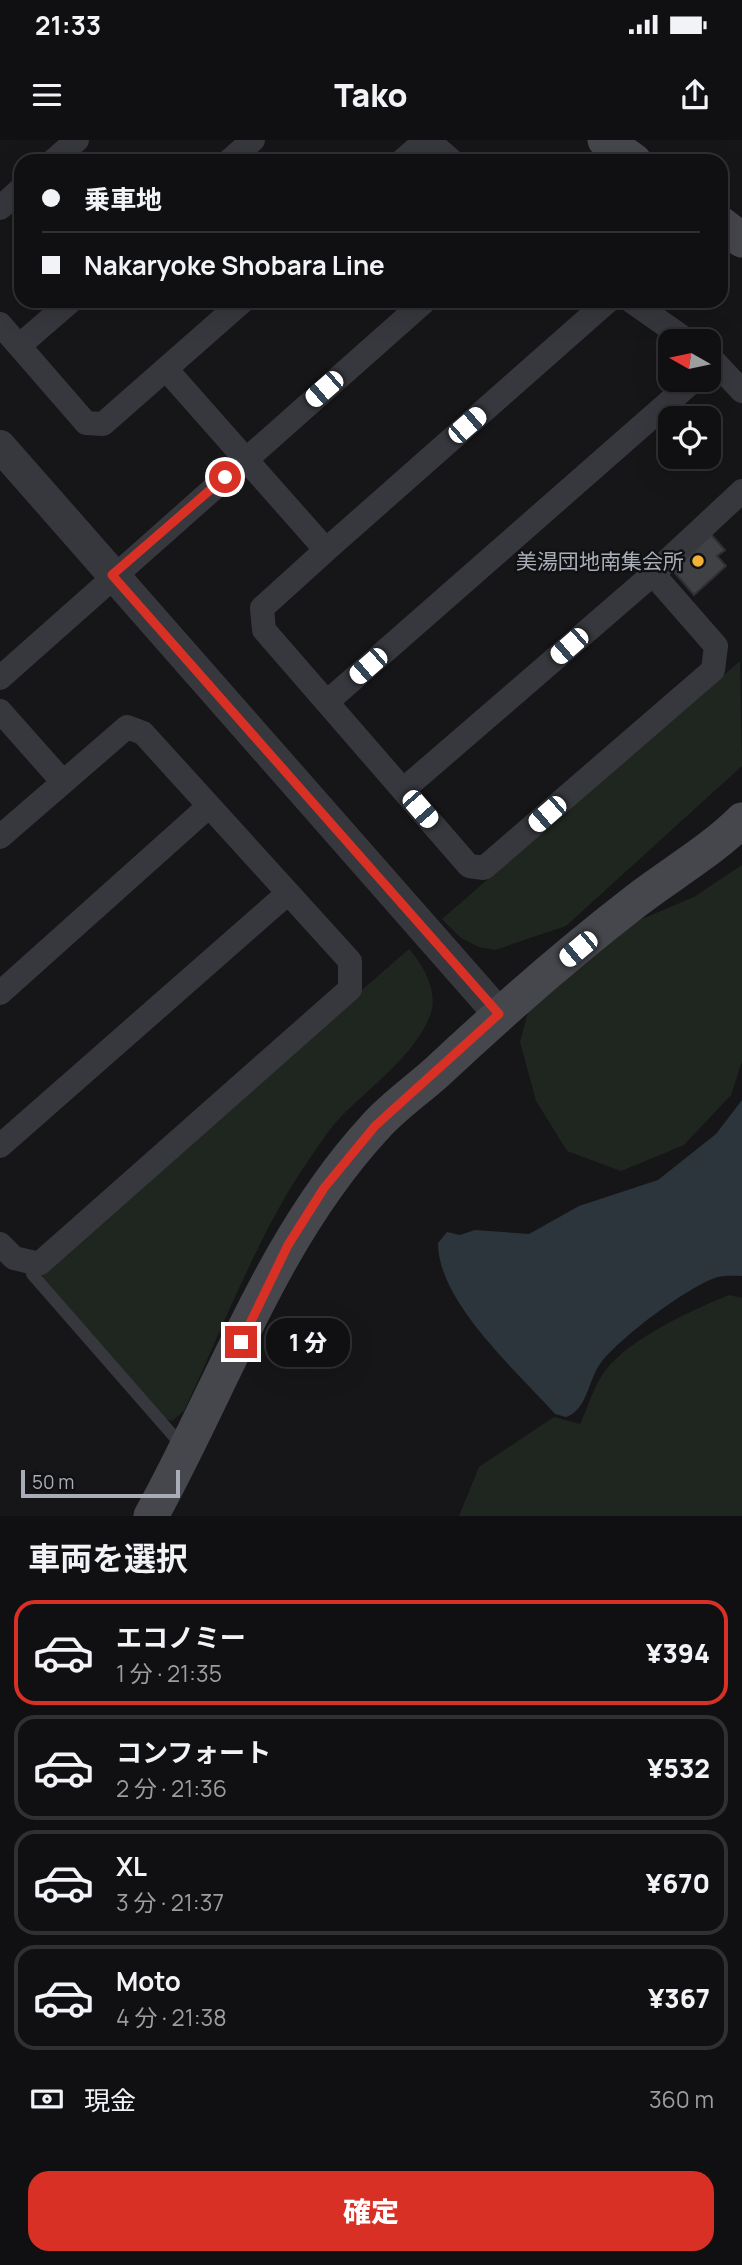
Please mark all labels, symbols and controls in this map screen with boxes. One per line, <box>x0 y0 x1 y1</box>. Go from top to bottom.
text: 21:33 <box>35 7 101 43</box>
text: Tako <box>334 73 408 117</box>
icon: menu <box>28 76 66 114</box>
icon: share <box>676 76 714 114</box>
text: 乗車地 <box>84 181 162 217</box>
text: Nakaryoke Shobara Line <box>84 247 385 283</box>
north arrow <box>658 329 721 392</box>
map controls <box>658 329 721 469</box>
car <box>302 367 347 411</box>
car <box>445 403 490 447</box>
button: locate <box>658 406 721 469</box>
route start <box>209 461 241 493</box>
place label: 美湯団地南集会所 <box>516 547 684 575</box>
marker: 美湯団地南集会所 <box>690 553 706 569</box>
car <box>547 624 592 668</box>
car <box>346 644 391 688</box>
car <box>399 786 442 832</box>
car <box>525 792 570 836</box>
car <box>556 927 601 971</box>
callout: 1 分 <box>266 1318 350 1366</box>
route end <box>225 1326 257 1358</box>
text: 1 分 <box>289 1326 327 1358</box>
scale bar <box>21 1467 180 1499</box>
text: 50 m <box>32 1469 74 1495</box>
text: 車両を選択 <box>28 1536 188 1580</box>
text: エコノミー <box>116 1619 246 1655</box>
icon: car <box>32 1621 95 1684</box>
text: ¥394 <box>646 1635 710 1671</box>
text: 1 分 · 21:35 <box>116 1657 222 1689</box>
text: コンフォート <box>116 1734 271 1770</box>
icon: car <box>32 1736 95 1799</box>
text: ¥532 <box>647 1750 710 1786</box>
text: 2 分 · 21:36 <box>116 1772 227 1804</box>
text: XL <box>116 1848 147 1884</box>
icon: car <box>32 1851 95 1914</box>
text: ¥670 <box>646 1865 710 1901</box>
text: 3 分 · 21:37 <box>116 1886 224 1918</box>
text: Moto <box>116 1963 181 1999</box>
icon: car <box>32 1966 95 2029</box>
text: ¥367 <box>648 1980 710 2016</box>
text: 4 分 · 21:38 <box>116 2001 227 2033</box>
icon: cash <box>28 2080 66 2118</box>
text: 現金 <box>84 2082 136 2118</box>
text: 360 m <box>649 2083 714 2115</box>
button: 確定 <box>28 2171 714 2251</box>

